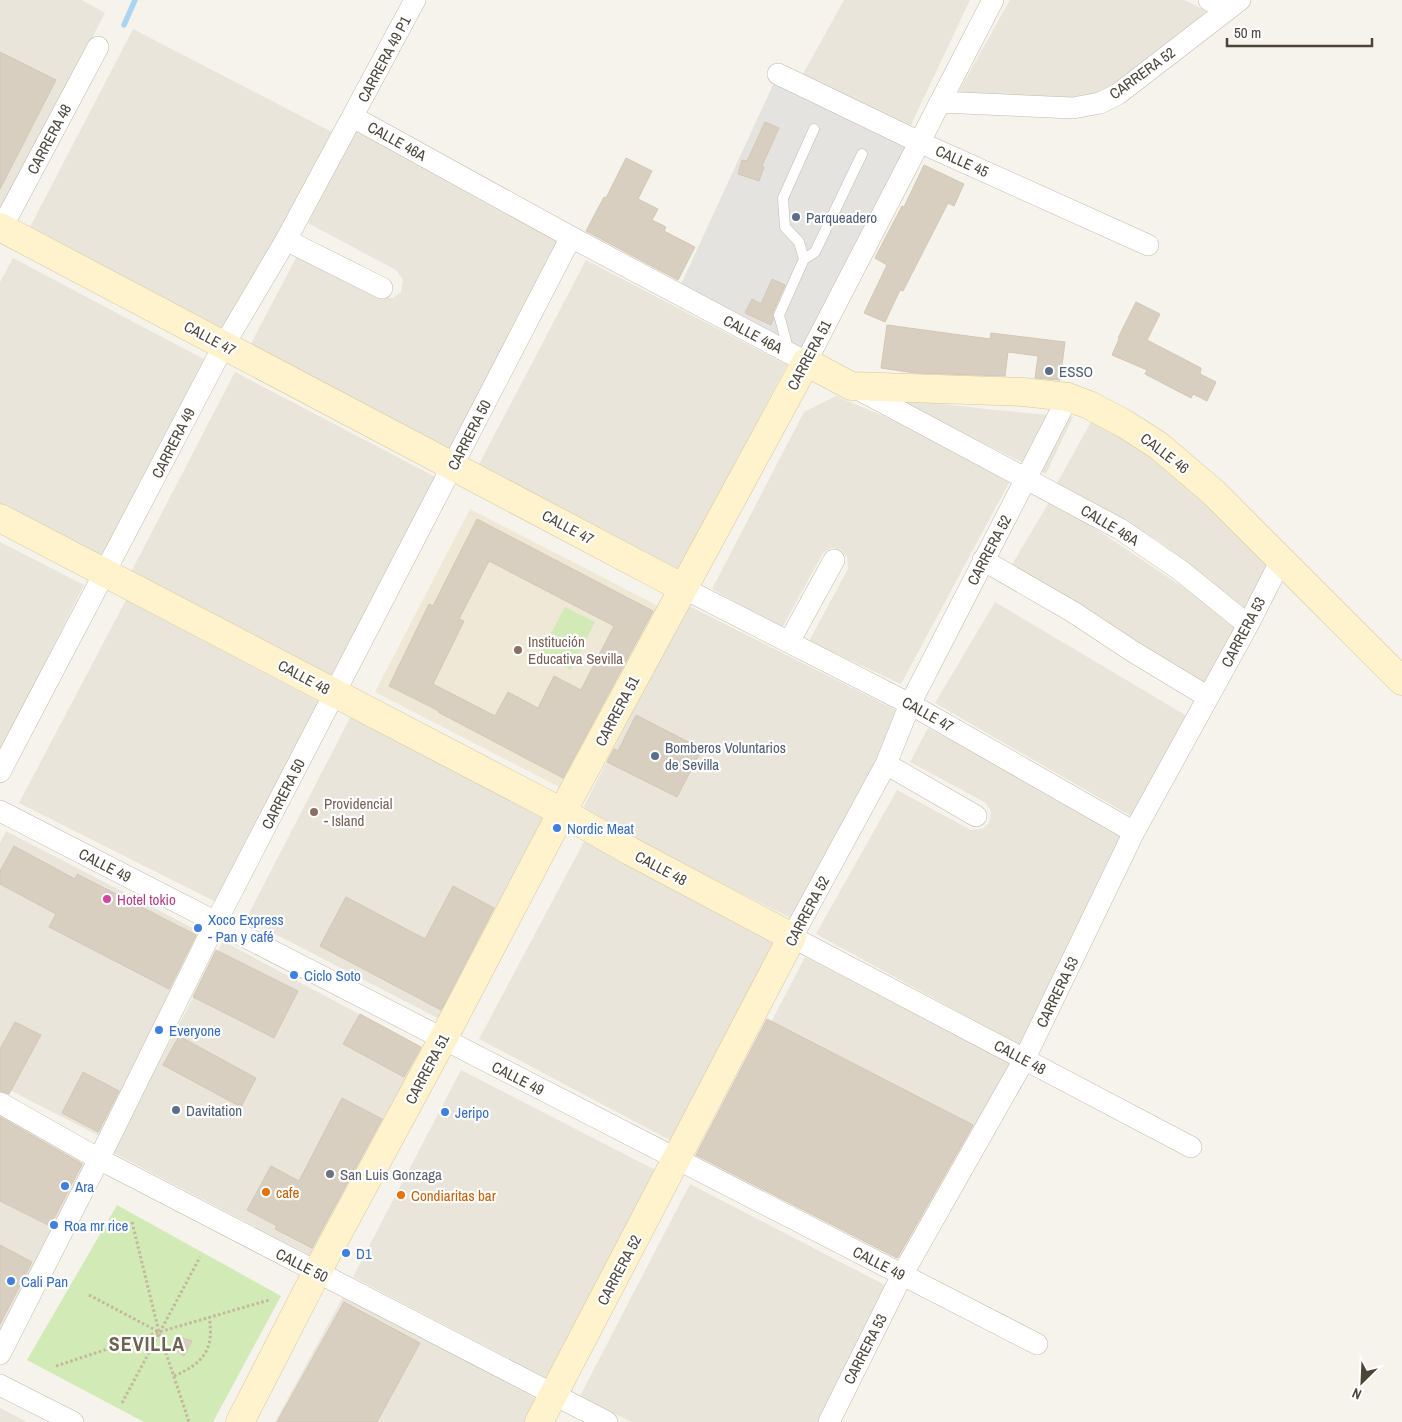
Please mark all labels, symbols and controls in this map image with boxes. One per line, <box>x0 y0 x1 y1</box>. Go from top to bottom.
street label: CARRERA 49 P1 <box>352 12 416 106</box>
scale bar <box>1227 15 1372 47</box>
text: 50 m <box>1234 22 1261 43</box>
street label: CARRERA 52 <box>1105 42 1179 104</box>
street label: CARRERA 48 <box>22 100 76 178</box>
street label: CALLE 46A <box>364 116 431 166</box>
street label: CALLE 45 <box>932 140 992 182</box>
place label: Parqueadero <box>806 207 877 228</box>
marker: Parqueadero <box>790 211 802 223</box>
street label: CALLE 46A <box>720 310 787 359</box>
street label: CALLE 47 <box>180 316 240 361</box>
street label: CARRERA 51 <box>782 316 836 394</box>
place label: ESSO <box>1059 361 1093 382</box>
marker: ESSO <box>1043 365 1055 377</box>
street label: CARRERA 50 <box>442 396 496 474</box>
street label: CARRERA 49 <box>146 404 200 482</box>
street label: CALLE 46 <box>1136 428 1194 478</box>
street label: CALLE 46A <box>1077 499 1144 551</box>
street label: CALLE 47 <box>538 505 598 550</box>
street label: CARRERA 52 <box>962 511 1016 589</box>
street label: CARRERA 53 <box>1216 593 1270 671</box>
place label: Institución Educativa Sevilla <box>528 631 623 669</box>
marker: Institución Educativa Sevilla <box>512 644 524 656</box>
street label: CALLE 48 <box>274 655 334 700</box>
street label: CARRERA 51 <box>590 672 644 750</box>
street label: CALLE 47 <box>898 691 958 737</box>
place label: Bomberos Voluntarios de Sevilla <box>665 737 786 775</box>
marker: Bomberos Voluntarios de Sevilla <box>649 750 661 762</box>
street label: CARRERA 50 <box>256 755 310 833</box>
place label: Providencial - Island <box>324 793 392 831</box>
marker: Providencial - Island <box>308 806 320 818</box>
place label: Nordic Meat <box>567 818 635 839</box>
marker: Nordic Meat <box>551 822 563 834</box>
street label: CALLE 49 <box>75 843 135 887</box>
street label: CALLE 48 <box>631 846 691 891</box>
street label: CARRERA 52 <box>780 872 834 950</box>
place label: Hotel tokio <box>117 889 176 910</box>
marker: Hotel tokio <box>101 893 113 905</box>
place label: Xoco Express - Pan y café <box>208 909 284 947</box>
marker: Xoco Express - Pan y café <box>192 922 204 934</box>
street label: CARRERA 53 <box>1031 953 1083 1031</box>
place label: Ciclo Soto <box>304 965 361 986</box>
marker: Ciclo Soto <box>288 969 300 981</box>
place label: Everyone <box>169 1020 221 1041</box>
marker: Everyone <box>153 1024 165 1036</box>
street label: CARRERA 51 <box>400 1030 454 1108</box>
street label: CALLE 48 <box>990 1035 1050 1080</box>
street label: CALLE 49 <box>488 1056 548 1100</box>
place label: Davitation <box>186 1100 242 1121</box>
place label: Jeripo <box>455 1102 489 1123</box>
marker: Davitation <box>170 1104 182 1116</box>
marker: Jeripo <box>439 1106 451 1118</box>
place label: San Luis Gonzaga <box>340 1164 442 1185</box>
marker: San Luis Gonzaga <box>324 1168 336 1180</box>
place label: Ara <box>74 1176 94 1197</box>
marker: Ara <box>59 1180 71 1192</box>
place label: cafe <box>276 1182 299 1203</box>
place label: Condiaritas bar <box>411 1185 496 1206</box>
marker: cafe <box>260 1186 272 1198</box>
marker: Condiaritas bar <box>395 1189 407 1201</box>
place label: Roa mr rice <box>64 1215 128 1236</box>
marker: Roa mr rice <box>48 1219 60 1231</box>
street label: CARRERA 52 <box>592 1231 646 1309</box>
street label: CALLE 49 <box>849 1241 909 1285</box>
street label: CALLE 50 <box>272 1243 332 1287</box>
place label: D1 <box>356 1243 372 1264</box>
marker: D1 <box>340 1247 352 1259</box>
place label: Cali Pan <box>21 1271 68 1292</box>
marker: Cali Pan <box>5 1275 17 1287</box>
street label: CARRERA 53 <box>838 1310 892 1388</box>
district label: SEVILLA <box>109 1330 185 1357</box>
north arrow <box>1337 1357 1387 1407</box>
text: N <box>1349 1384 1364 1404</box>

